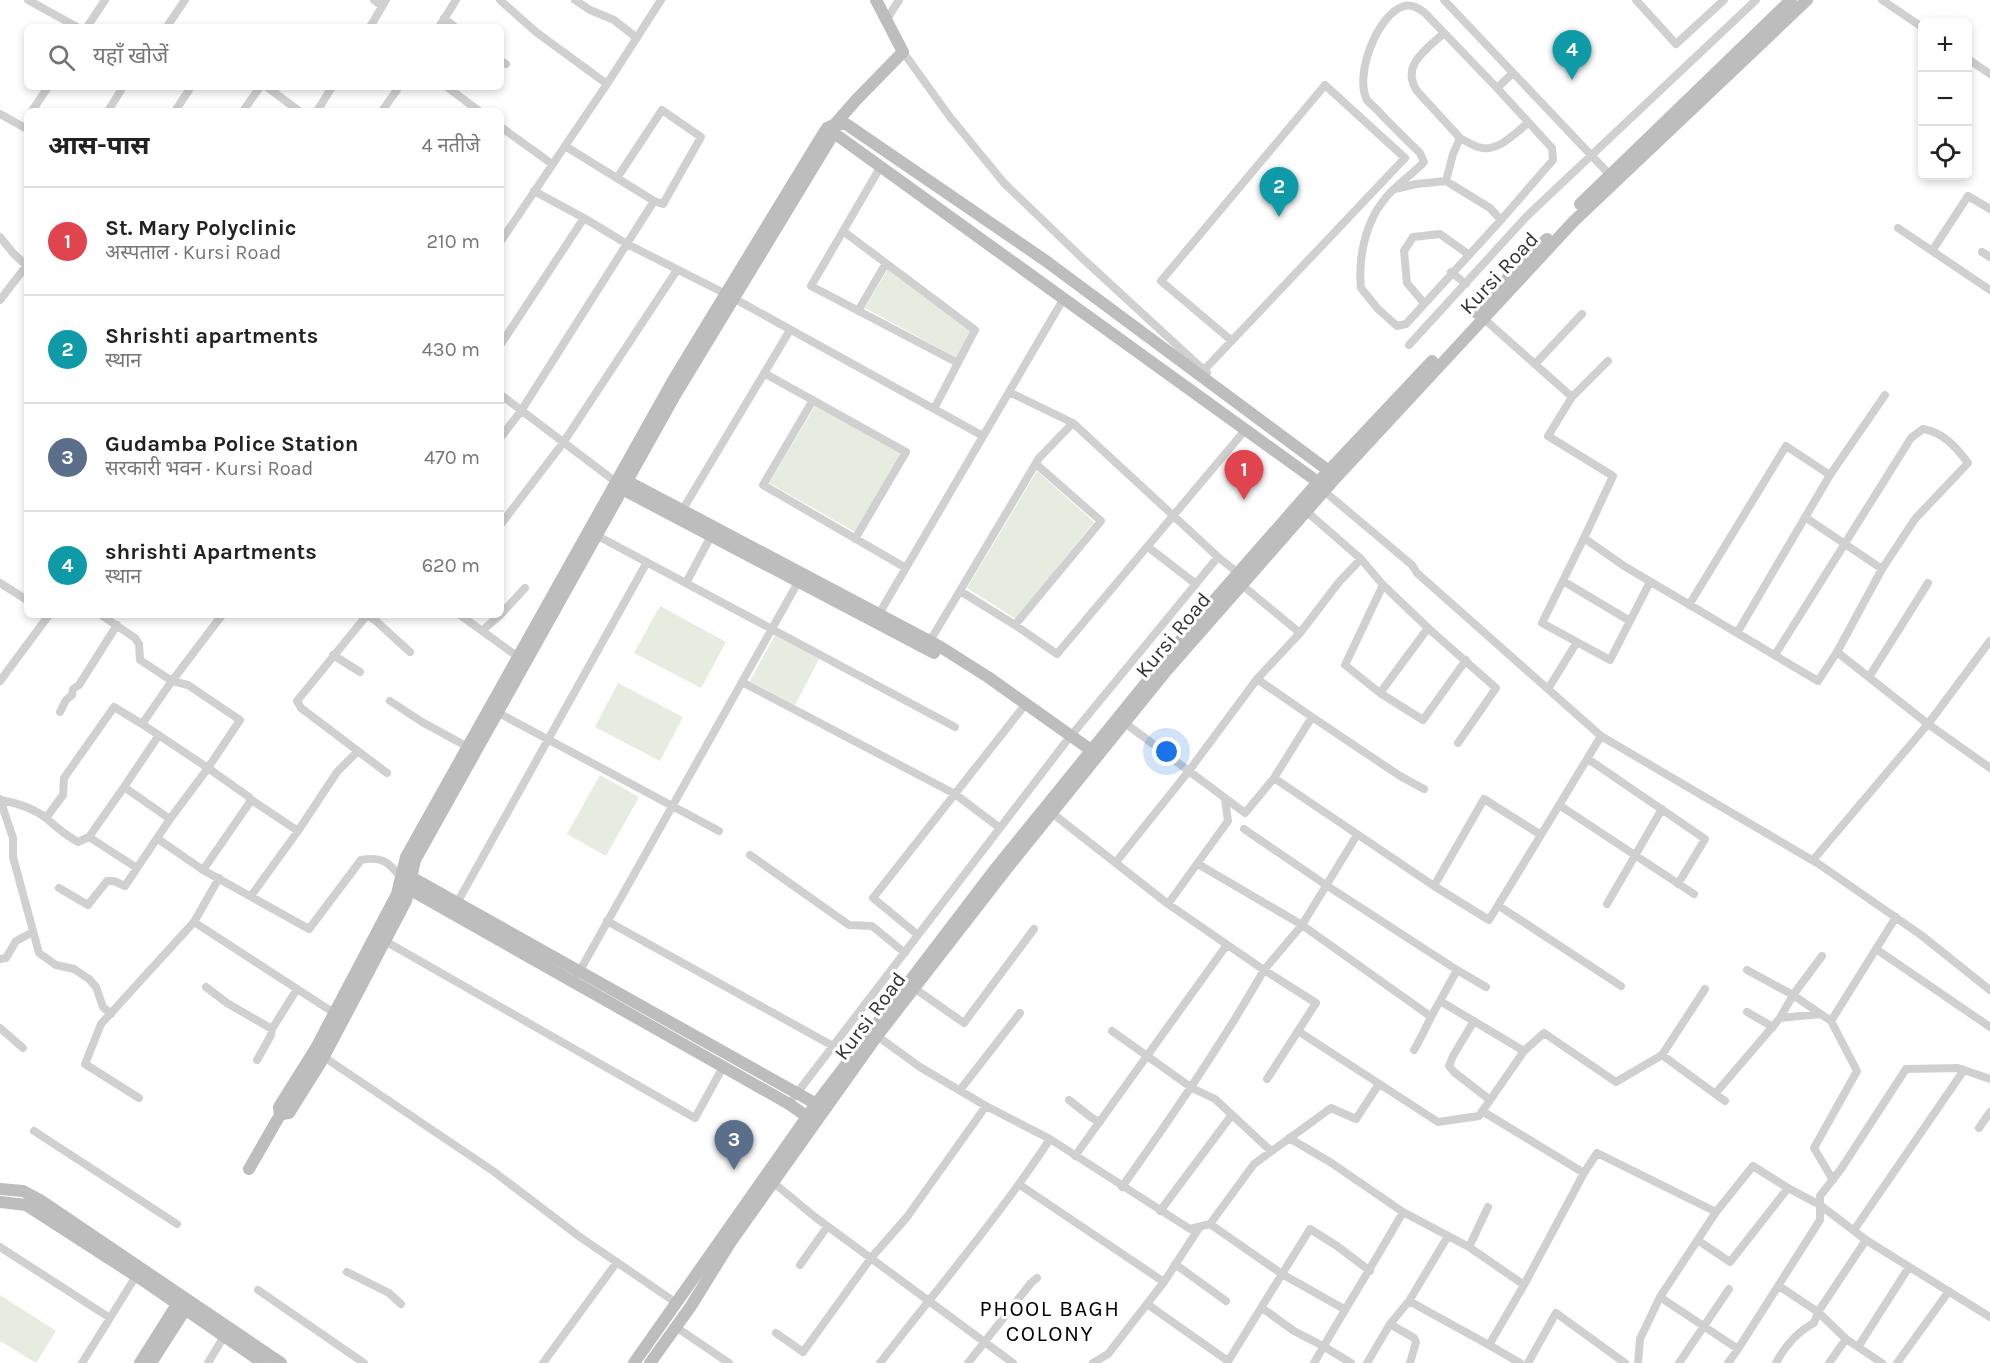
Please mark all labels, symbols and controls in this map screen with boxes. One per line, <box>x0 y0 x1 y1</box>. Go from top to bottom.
map controls <box>1918 18 1972 180</box>
button: + <box>1918 18 1972 72</box>
search box <box>24 24 504 90</box>
pin: 4 <box>1552 31 1592 80</box>
icon: search <box>45 41 78 74</box>
text: यहाँ खोजें <box>93 43 168 69</box>
button: − <box>1918 72 1972 126</box>
button: locate <box>1918 126 1972 180</box>
text: आस-पास <box>48 130 150 161</box>
text: 4 नतीजे <box>422 134 480 157</box>
pin: 2 <box>1260 168 1298 217</box>
text: St. Mary Polyclinic <box>105 215 297 241</box>
street label: Kursi Road <box>1455 227 1543 319</box>
text: 1 <box>64 230 71 253</box>
text: 210 m <box>426 230 480 253</box>
text: अस्पताल · Kursi Road <box>105 241 281 264</box>
text: Shrishti apartments <box>105 323 318 349</box>
text: 2 <box>61 338 74 361</box>
text: 430 m <box>422 338 480 361</box>
text: स्थान <box>105 349 141 372</box>
text: Gudamba Police Station <box>105 431 359 457</box>
text: 3 <box>61 446 74 469</box>
text: 470 m <box>424 446 480 469</box>
pin: 1 <box>1224 450 1264 500</box>
text: सरकारी भवन · Kursi Road <box>105 457 313 480</box>
text: shrishti Apartments <box>105 539 317 565</box>
text: 4 <box>62 554 73 577</box>
text: 620 m <box>422 554 480 577</box>
text: स्थान <box>105 565 141 588</box>
street label: Kursi Road <box>1130 588 1216 682</box>
your location <box>1152 737 1181 766</box>
street label: Kursi Road <box>829 967 911 1065</box>
pin: 3 <box>714 1120 754 1170</box>
district label: PHOOL BAGH COLONY <box>980 1296 1120 1347</box>

